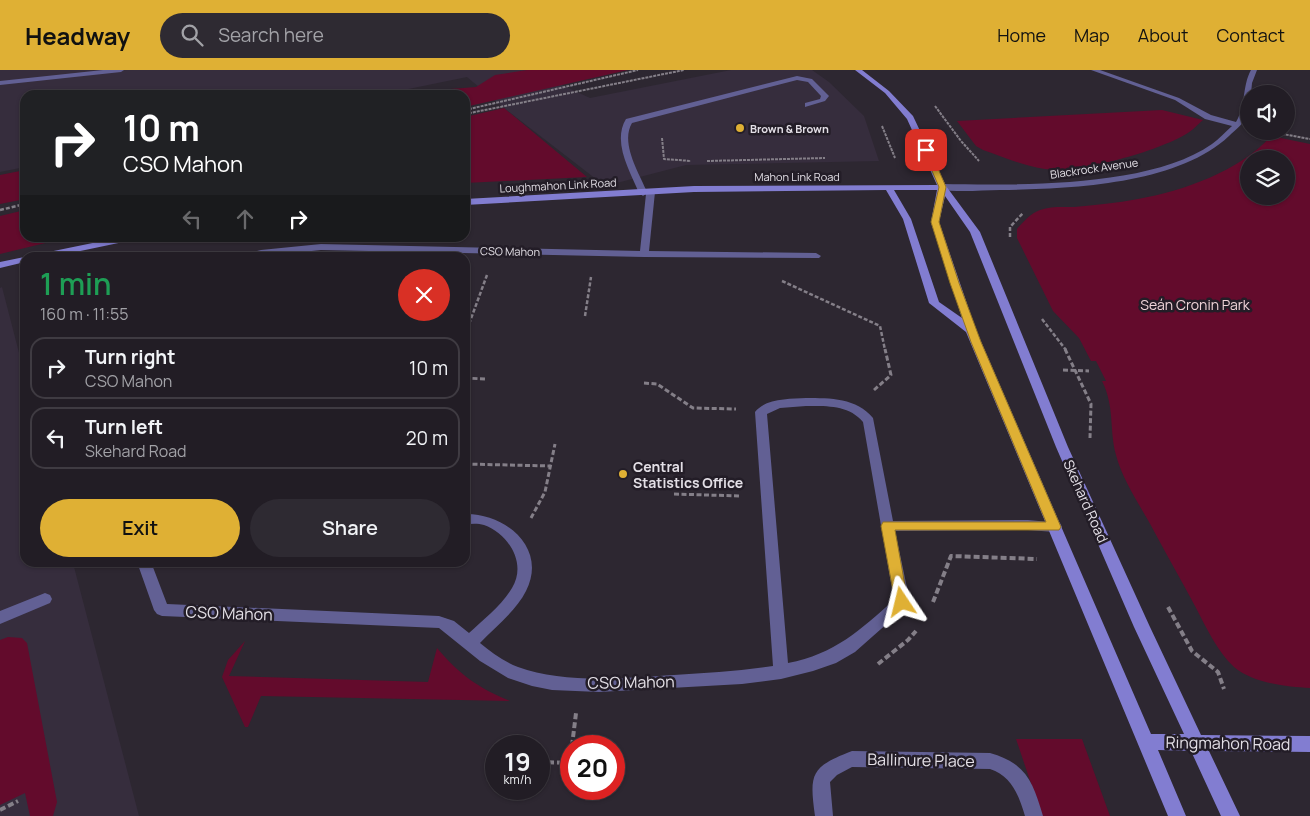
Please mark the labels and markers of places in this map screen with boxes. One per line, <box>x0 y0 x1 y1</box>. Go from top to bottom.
place label: Brown & Brown <box>750 121 829 136</box>
marker: Brown & Brown <box>734 122 746 134</box>
pin <box>905 129 947 171</box>
place label: Central Statistics Office <box>633 457 743 492</box>
marker: Central Statistics Office <box>617 468 629 480</box>

